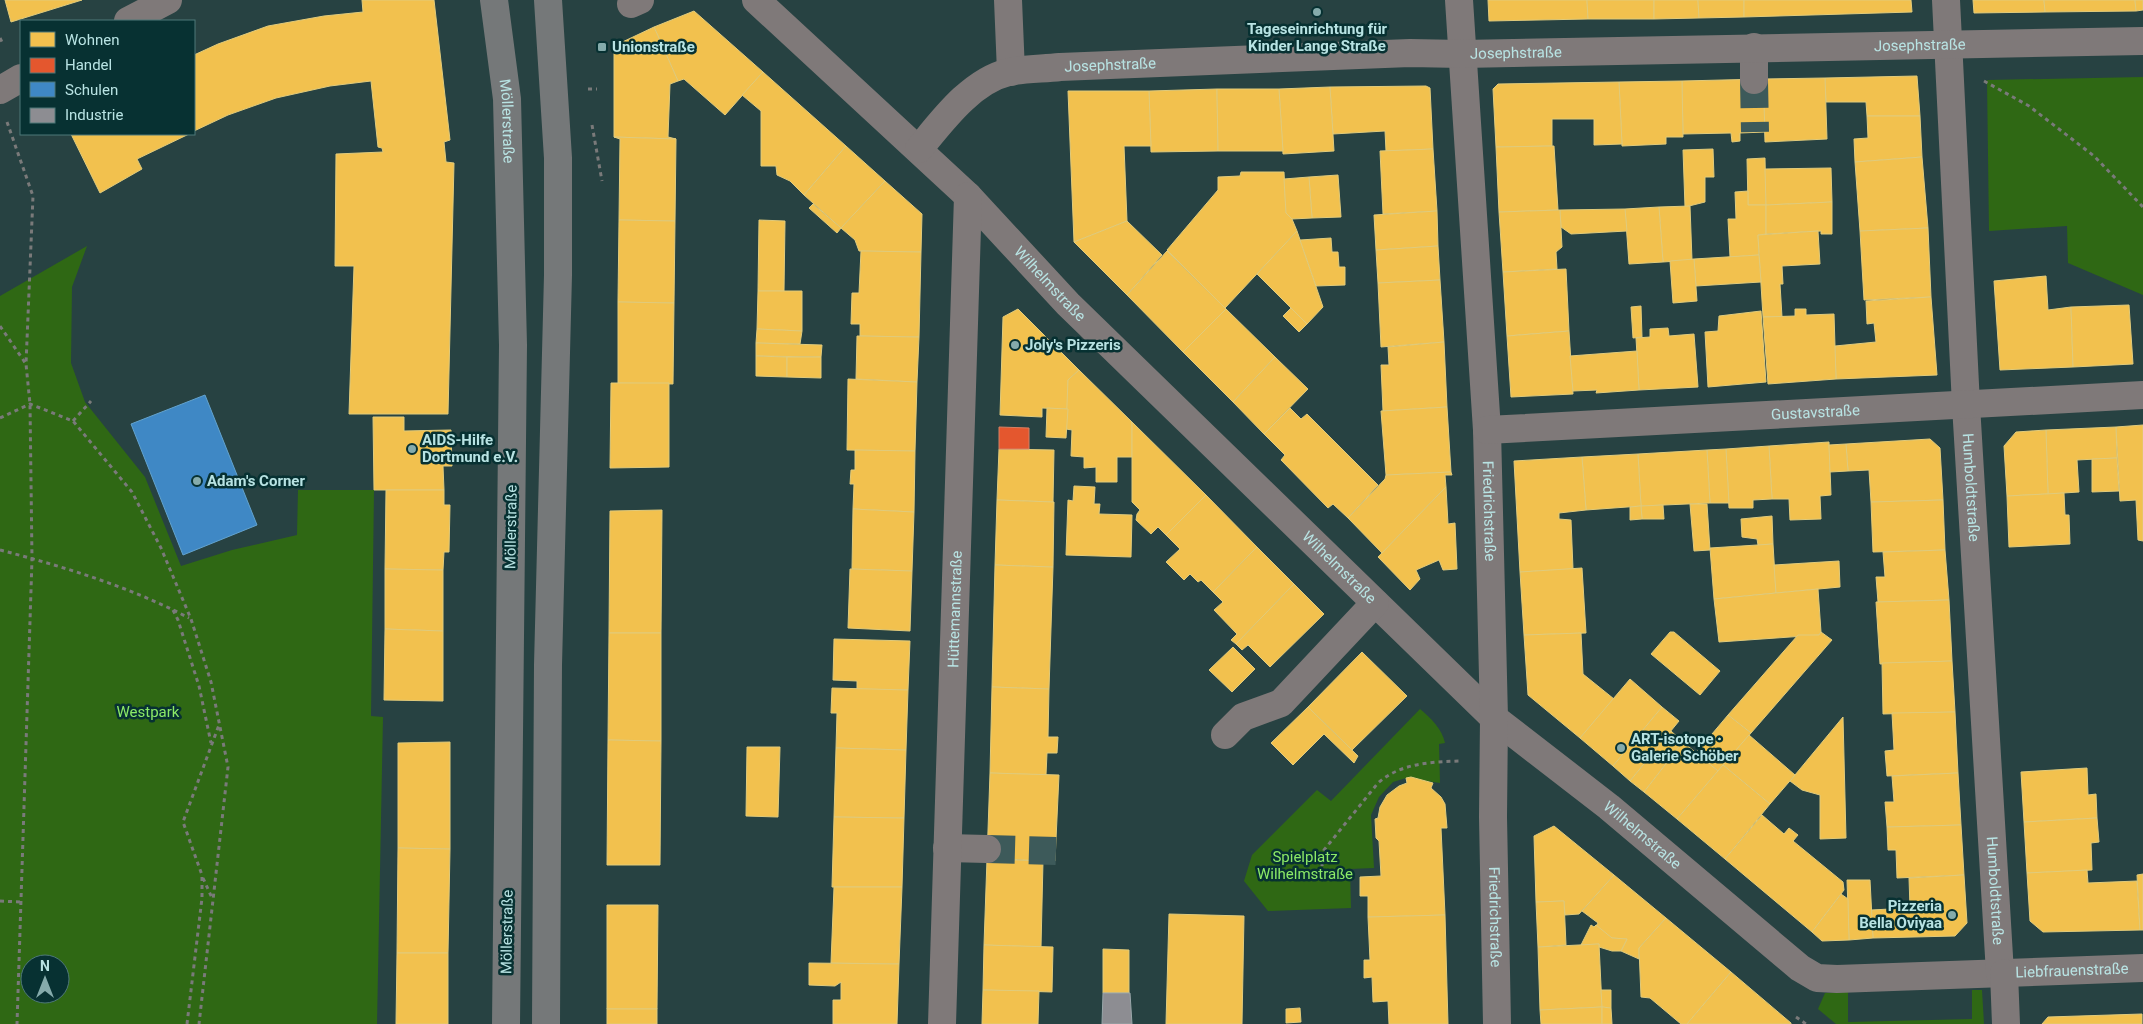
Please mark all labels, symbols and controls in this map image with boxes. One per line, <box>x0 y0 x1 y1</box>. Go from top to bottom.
marker: Tageseinrichtung für Kinder Lange Straße <box>1311 6 1323 18</box>
legend <box>20 20 195 135</box>
place label: Tageseinrichtung für Kinder Lange Straße <box>1247 20 1388 55</box>
text: Wohnen <box>65 31 119 49</box>
street label: Josephstraße <box>1874 35 1966 55</box>
place label: Unionstraße <box>612 38 695 56</box>
marker: Unionstraße <box>596 41 608 53</box>
street label: Josephstraße <box>1470 43 1562 63</box>
street label: Josephstraße <box>1064 54 1156 76</box>
text: Handel <box>65 56 112 74</box>
street label: Möllerstraße <box>495 78 518 164</box>
text: Schulen <box>65 81 118 99</box>
text: Industrie <box>65 106 123 124</box>
street label: Wilhelmstraße <box>1010 243 1089 325</box>
place label: Joly's Pizzeris <box>1025 336 1121 354</box>
marker: Joly's Pizzeris <box>1009 339 1021 351</box>
street label: Gustavstraße <box>1771 401 1860 424</box>
place label: AIDS-Hilfe Dortmund e.V. <box>422 431 518 466</box>
street label: Humboldtstraße <box>1959 433 1983 542</box>
marker: AIDS-Hilfe Dortmund e.V. <box>406 443 418 455</box>
street label: Friedrichstraße <box>1479 461 1499 562</box>
place label: Adam's Corner <box>207 472 305 490</box>
marker: Adam's Corner <box>191 475 203 487</box>
street label: Möllerstraße <box>501 485 521 569</box>
street label: Wilhelmstraße <box>1298 528 1380 608</box>
street label: Hüttemannstraße <box>944 550 966 668</box>
park label: Westpark <box>117 703 180 721</box>
place label: ART-isotope · Galerie Schöber <box>1631 730 1739 765</box>
marker: ART-isotope · Galerie Schöber <box>1615 742 1627 754</box>
street label: Wilhelmstraße <box>1600 797 1685 873</box>
street label: Humboldtstraße <box>1983 836 2007 945</box>
park label: Spielplatz Wilhelmstraße <box>1257 848 1353 883</box>
street label: Friedrichstraße <box>1485 866 1505 968</box>
street label: Möllerstraße <box>497 890 517 974</box>
place label: Pizzeria Bella Oviyaa <box>1859 897 1942 932</box>
marker: Pizzeria Bella Oviyaa <box>1946 909 1958 921</box>
north arrow <box>20 954 70 1004</box>
text: N <box>40 958 50 974</box>
street label: Liebfrauenstraße <box>2015 960 2129 982</box>

